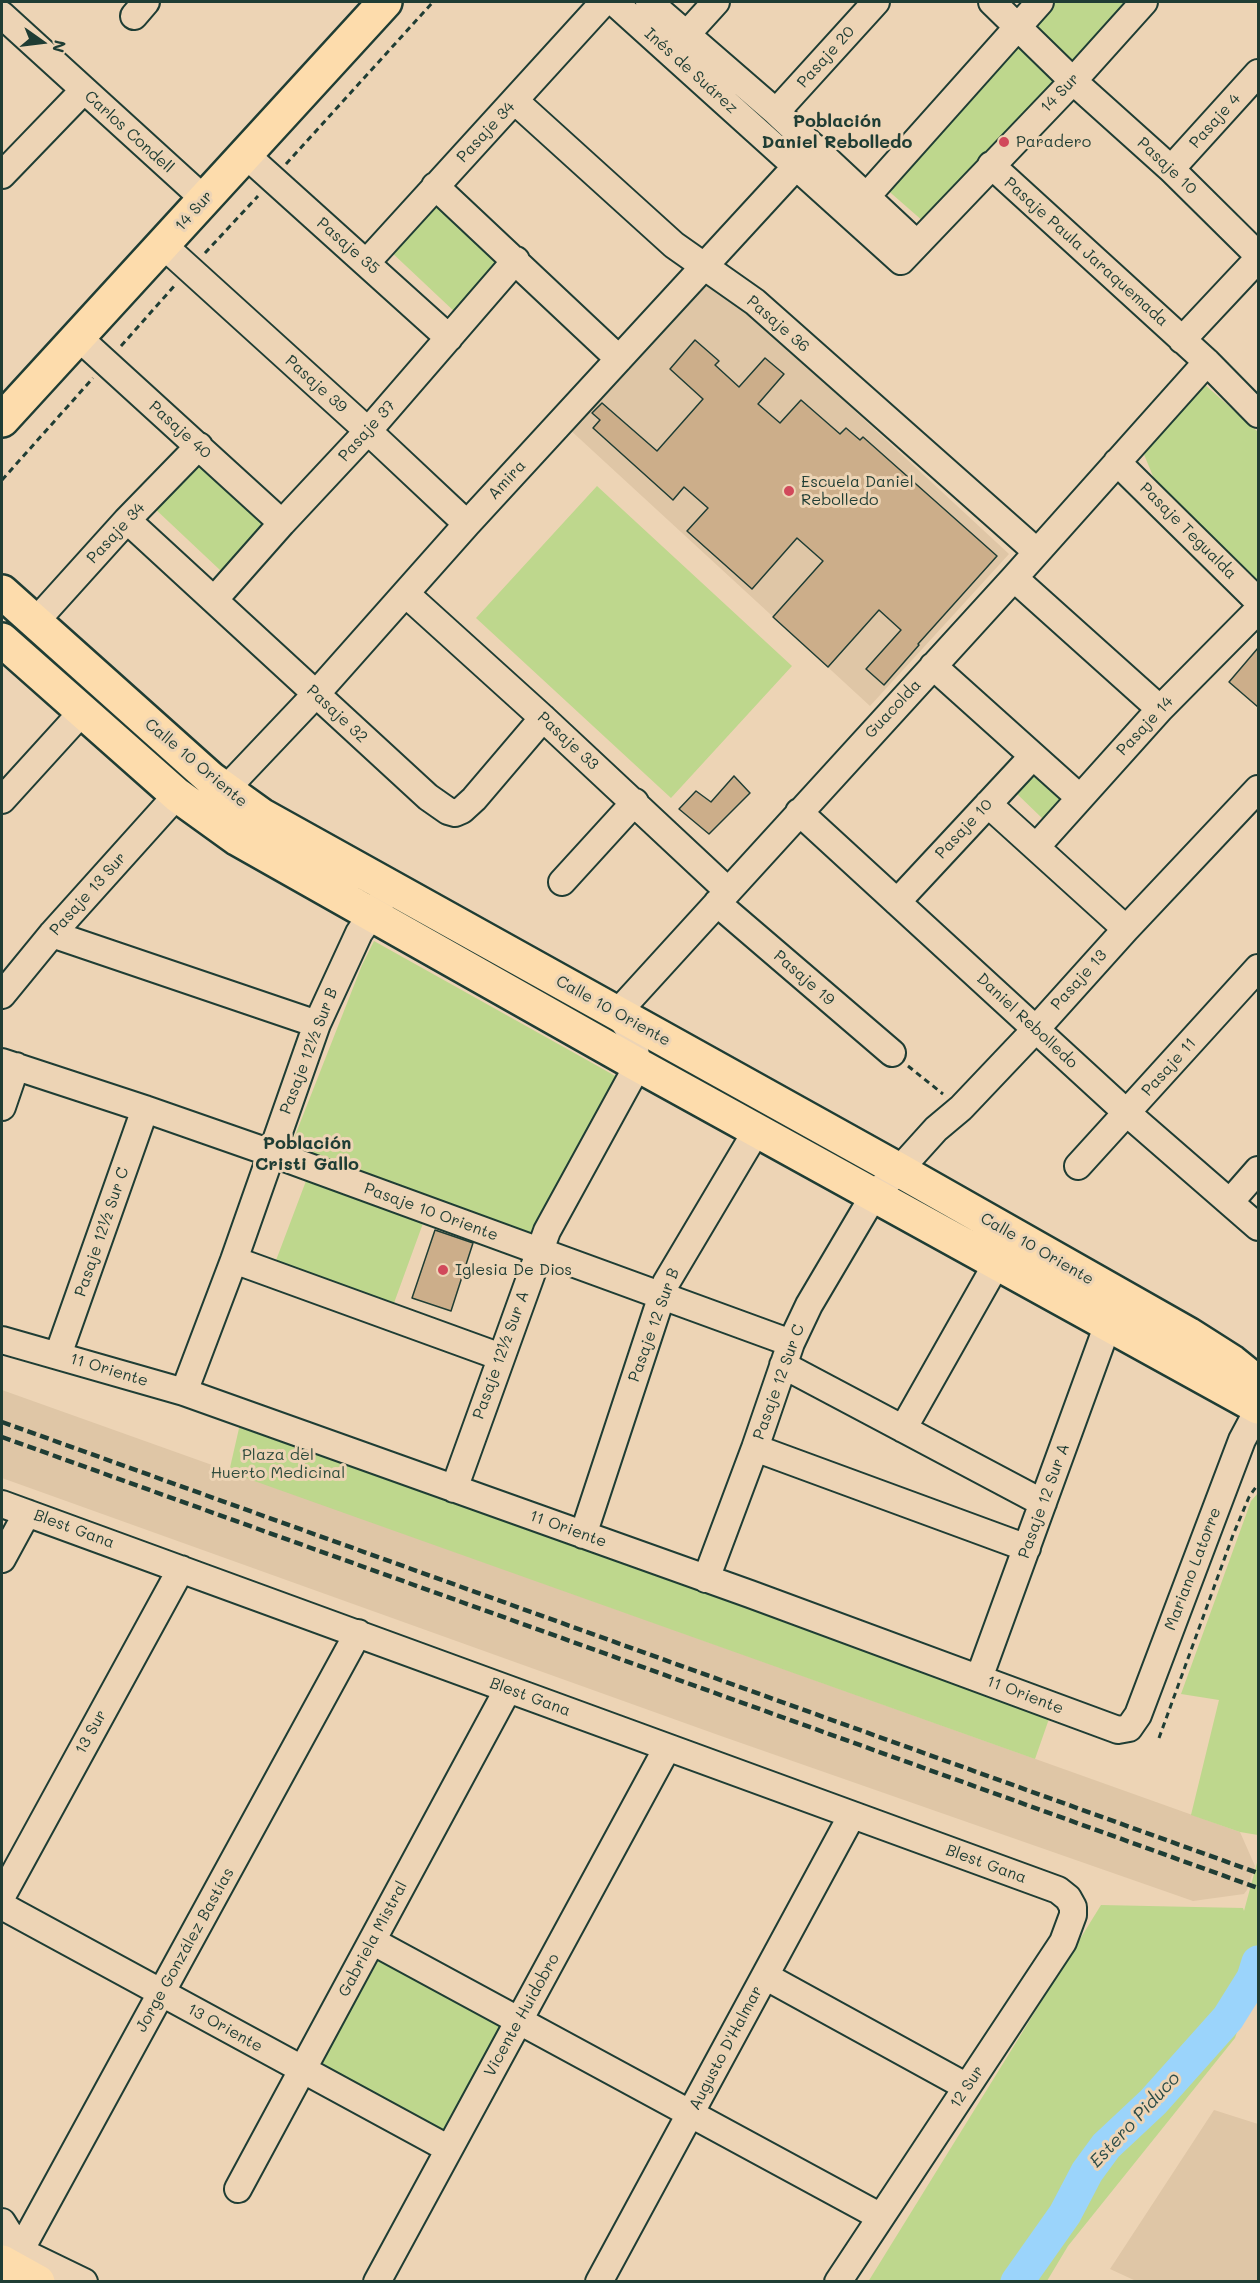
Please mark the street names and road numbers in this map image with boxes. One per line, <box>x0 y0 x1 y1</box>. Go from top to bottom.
street label: Pasaje 20 <box>793 22 859 92</box>
street label: Inés de Suárez <box>640 24 742 118</box>
street label: 14 Sur <box>1037 69 1083 117</box>
street label: Carlos Condell <box>80 87 178 177</box>
street label: Pasaje 4 <box>1185 90 1245 152</box>
street label: Pasaje 34 <box>453 97 519 167</box>
street label: Pasaje 10 <box>1133 133 1201 199</box>
street label: Pasaje Paula Jaraquemada <box>1000 173 1172 331</box>
street label: 14 Sur <box>171 187 217 235</box>
street label: Pasaje 35 <box>313 214 383 278</box>
street label: Pasaje 36 <box>743 292 813 356</box>
street label: Pasaje 39 <box>281 351 351 417</box>
street label: Pasaje 37 <box>334 396 400 466</box>
street label: Pasaje 40 <box>145 397 215 463</box>
street label: Amira <box>484 456 530 504</box>
street label: Pasaje Tegualda <box>1136 479 1240 583</box>
street label: Pasaje 34 <box>83 498 149 568</box>
street label: Guacolda <box>861 676 925 742</box>
street label: Pasaje 32 <box>303 681 371 747</box>
street label: Pasaje 14 <box>1113 692 1177 760</box>
street label: Pasaje 33 <box>533 708 603 774</box>
street label: Calle 10 Oriente <box>141 715 251 811</box>
street label: Pasaje 10 <box>931 795 997 863</box>
street label: Pasaje 13 Sur <box>46 848 130 940</box>
street label: Pasaje 19 <box>770 946 838 1010</box>
street label: Pasaje 13 <box>1047 946 1111 1014</box>
street label: Daniel Rebolledo <box>972 969 1082 1073</box>
street label: Calle 10 Oriente <box>552 972 674 1050</box>
street label: Pasaje 12½ Sur B <box>276 985 342 1117</box>
street label: Pasaje 11 <box>1138 1034 1200 1100</box>
street label: Pasaje 12½ Sur C <box>71 1165 133 1299</box>
street label: Pasaje 10 Oriente <box>361 1179 501 1245</box>
street label: Calle 10 Oriente <box>977 1209 1097 1289</box>
street label: Pasaje 12 Sur B <box>624 1265 684 1385</box>
street label: Pasaje 12½ Sur A <box>469 1288 533 1422</box>
street label: Pasaje 12 Sur C <box>749 1322 809 1442</box>
street label: 11 Oriente <box>68 1349 150 1391</box>
street label: Pasaje 12 Sur A <box>1014 1441 1074 1561</box>
street label: Mariano Latorre <box>1161 1505 1225 1633</box>
street label: Blest Gana <box>31 1506 117 1552</box>
street label: 11 Oriente <box>527 1506 609 1552</box>
street label: 11 Oriente <box>984 1672 1066 1718</box>
street label: Blest Gana <box>487 1674 573 1720</box>
street label: 13 Sur <box>71 1707 111 1757</box>
street label: Blest Gana <box>943 1841 1029 1887</box>
street label: Jorge González Bastías <box>132 1864 238 2036</box>
street label: Gabriela Mistral <box>334 1878 412 2000</box>
street label: Vicente Huidobro <box>480 1950 564 2080</box>
street label: Augusto D'Halmar <box>685 1983 767 2113</box>
street label: 13 Oriente <box>184 1999 266 2057</box>
street label: 12 Sur <box>946 2062 988 2112</box>

